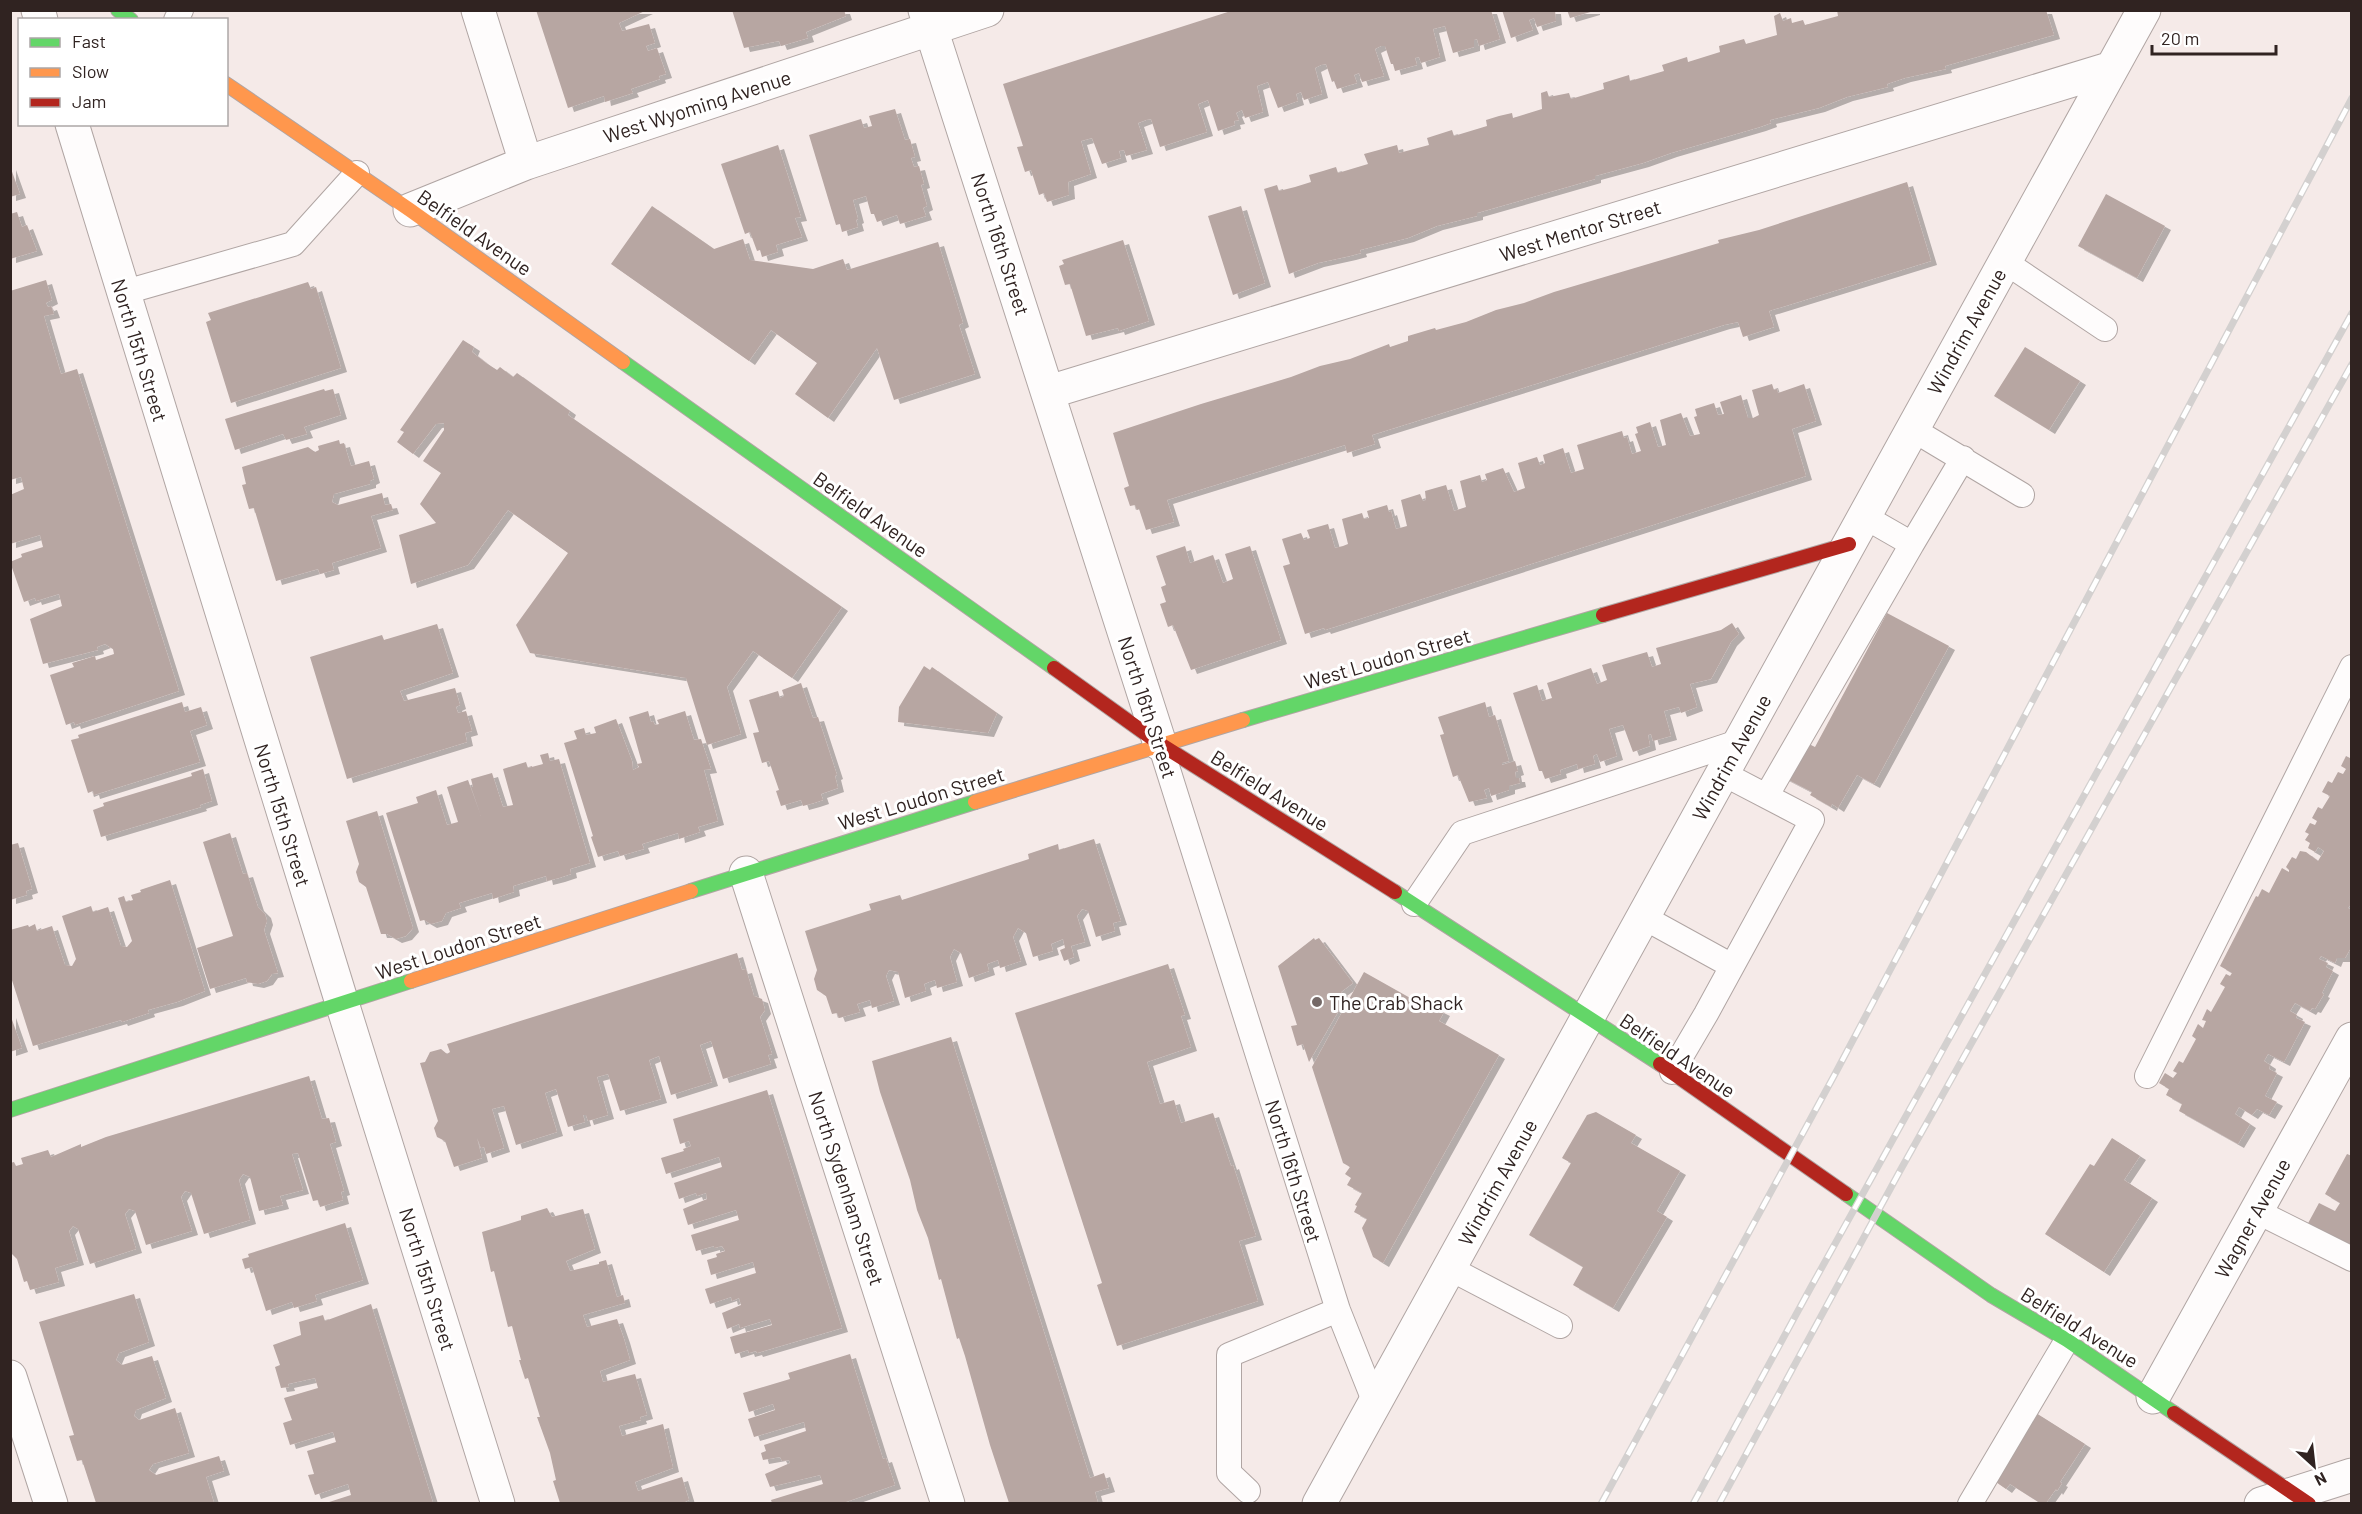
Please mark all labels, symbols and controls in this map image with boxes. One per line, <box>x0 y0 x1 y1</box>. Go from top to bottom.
legend <box>18 18 228 126</box>
scale bar <box>2152 18 2276 56</box>
text: 20 m <box>2161 27 2199 49</box>
text: Fast <box>72 30 106 52</box>
text: Slow <box>72 60 109 82</box>
street label: West Wyoming Avenue <box>600 64 794 148</box>
text: Jam <box>72 90 106 112</box>
street label: North 16th Street <box>967 170 1035 318</box>
street label: Belfield Avenue <box>413 184 537 280</box>
street label: West Mentor Street <box>1496 194 1664 266</box>
street label: Windrim Avenue <box>1921 264 2011 398</box>
street label: North 15th Street <box>107 276 173 424</box>
street label: Belfield Avenue <box>809 466 933 562</box>
street label: West Loudon Street <box>1301 623 1473 693</box>
street label: North 16th Street <box>1114 633 1182 781</box>
street label: Windrim Avenue <box>1686 690 1776 824</box>
street label: North 15th Street <box>250 741 316 889</box>
street label: Belfield Avenue <box>1207 744 1333 836</box>
street label: West Loudon Street <box>835 761 1007 835</box>
street label: West Loudon Street <box>372 908 544 984</box>
place label: The Crab Shack <box>1329 990 1463 1014</box>
marker: The Crab Shack <box>1310 995 1324 1009</box>
street label: Belfield Avenue <box>1616 1008 1740 1102</box>
street label: North Sydenham Street <box>804 1088 890 1288</box>
street label: North 16th Street <box>1261 1097 1327 1245</box>
street label: Windrim Avenue <box>1452 1115 1542 1249</box>
street label: Wagner Avenue <box>2209 1154 2295 1282</box>
street label: North 15th Street <box>395 1205 461 1353</box>
street label: Belfield Avenue <box>2017 1281 2143 1373</box>
north arrow <box>2284 1436 2344 1496</box>
text: N <box>2312 1469 2330 1491</box>

